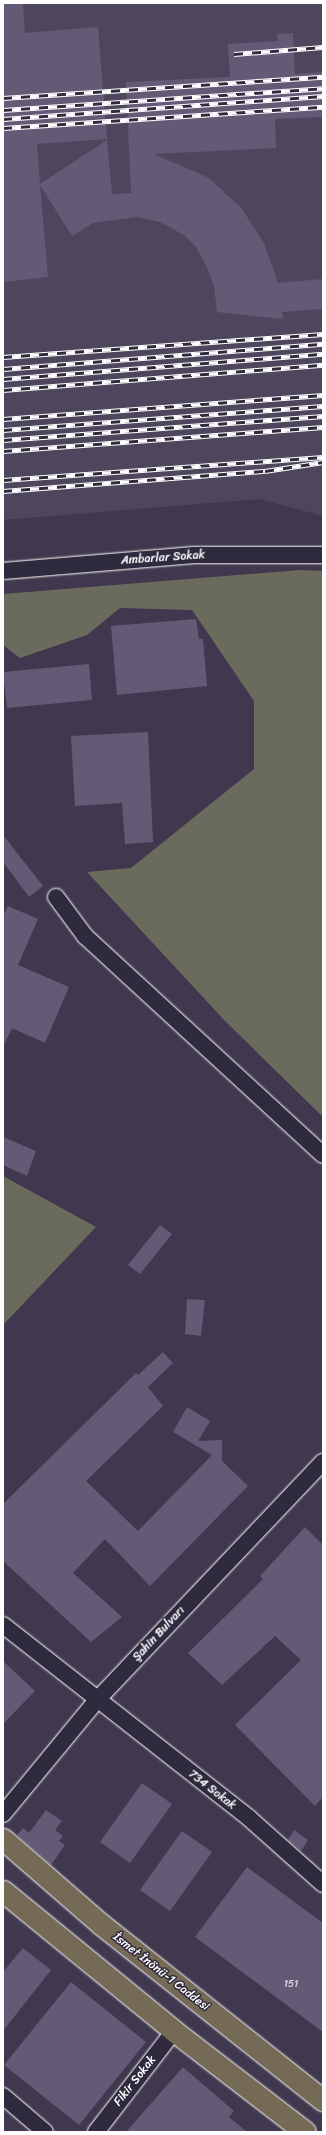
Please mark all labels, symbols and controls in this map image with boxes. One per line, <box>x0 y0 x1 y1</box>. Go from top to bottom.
street label: Ambarlar Sokak <box>120 548 206 568</box>
street label: Şahin Bulvarı <box>130 1603 188 1665</box>
street label: 734 Sokak <box>185 1767 239 1813</box>
street label: İsmet İnönü-1 Caddesi <box>110 1930 212 2014</box>
house number: 151 <box>284 1979 298 1991</box>
street label: Fikir Sokak <box>111 2053 159 2109</box>

